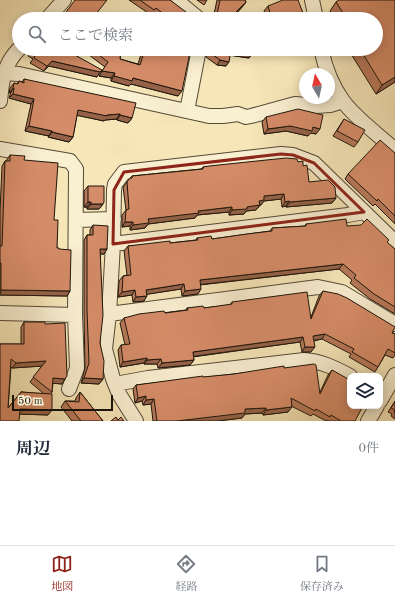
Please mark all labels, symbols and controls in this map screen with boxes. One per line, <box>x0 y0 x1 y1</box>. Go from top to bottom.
search box <box>12 12 383 56</box>
icon: search <box>26 23 48 45</box>
text: ここで検索 <box>58 29 133 44</box>
north arrow <box>299 68 335 104</box>
map controls <box>347 373 383 409</box>
button: layers <box>347 373 383 409</box>
scale bar <box>12 393 113 412</box>
text: 50 m <box>18 396 43 407</box>
text: 周辺 <box>16 441 50 458</box>
text: 0件 <box>358 442 379 455</box>
tab: 地図 <box>51 553 73 595</box>
tab: 経路 <box>175 553 197 595</box>
tab: 保存済み <box>300 553 344 595</box>

